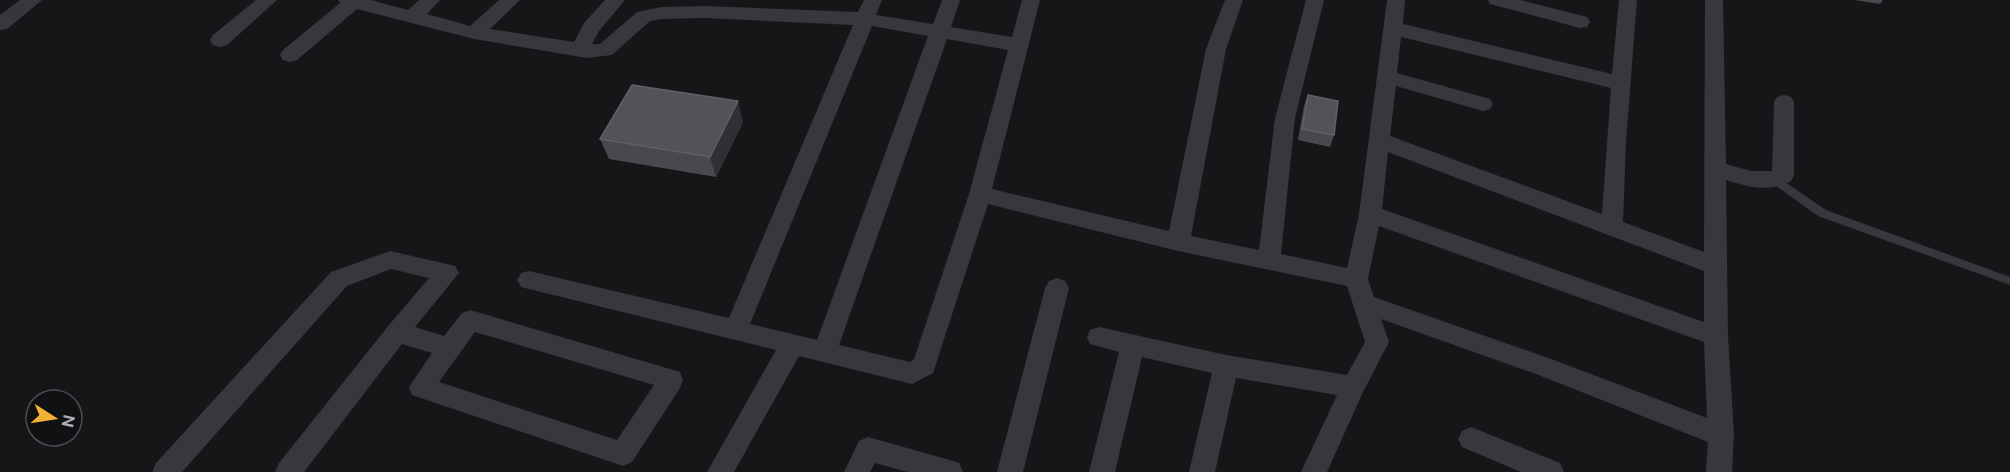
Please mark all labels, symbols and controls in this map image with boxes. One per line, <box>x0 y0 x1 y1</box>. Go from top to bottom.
north arrow <box>24 388 84 448</box>
text: N <box>58 413 79 429</box>

